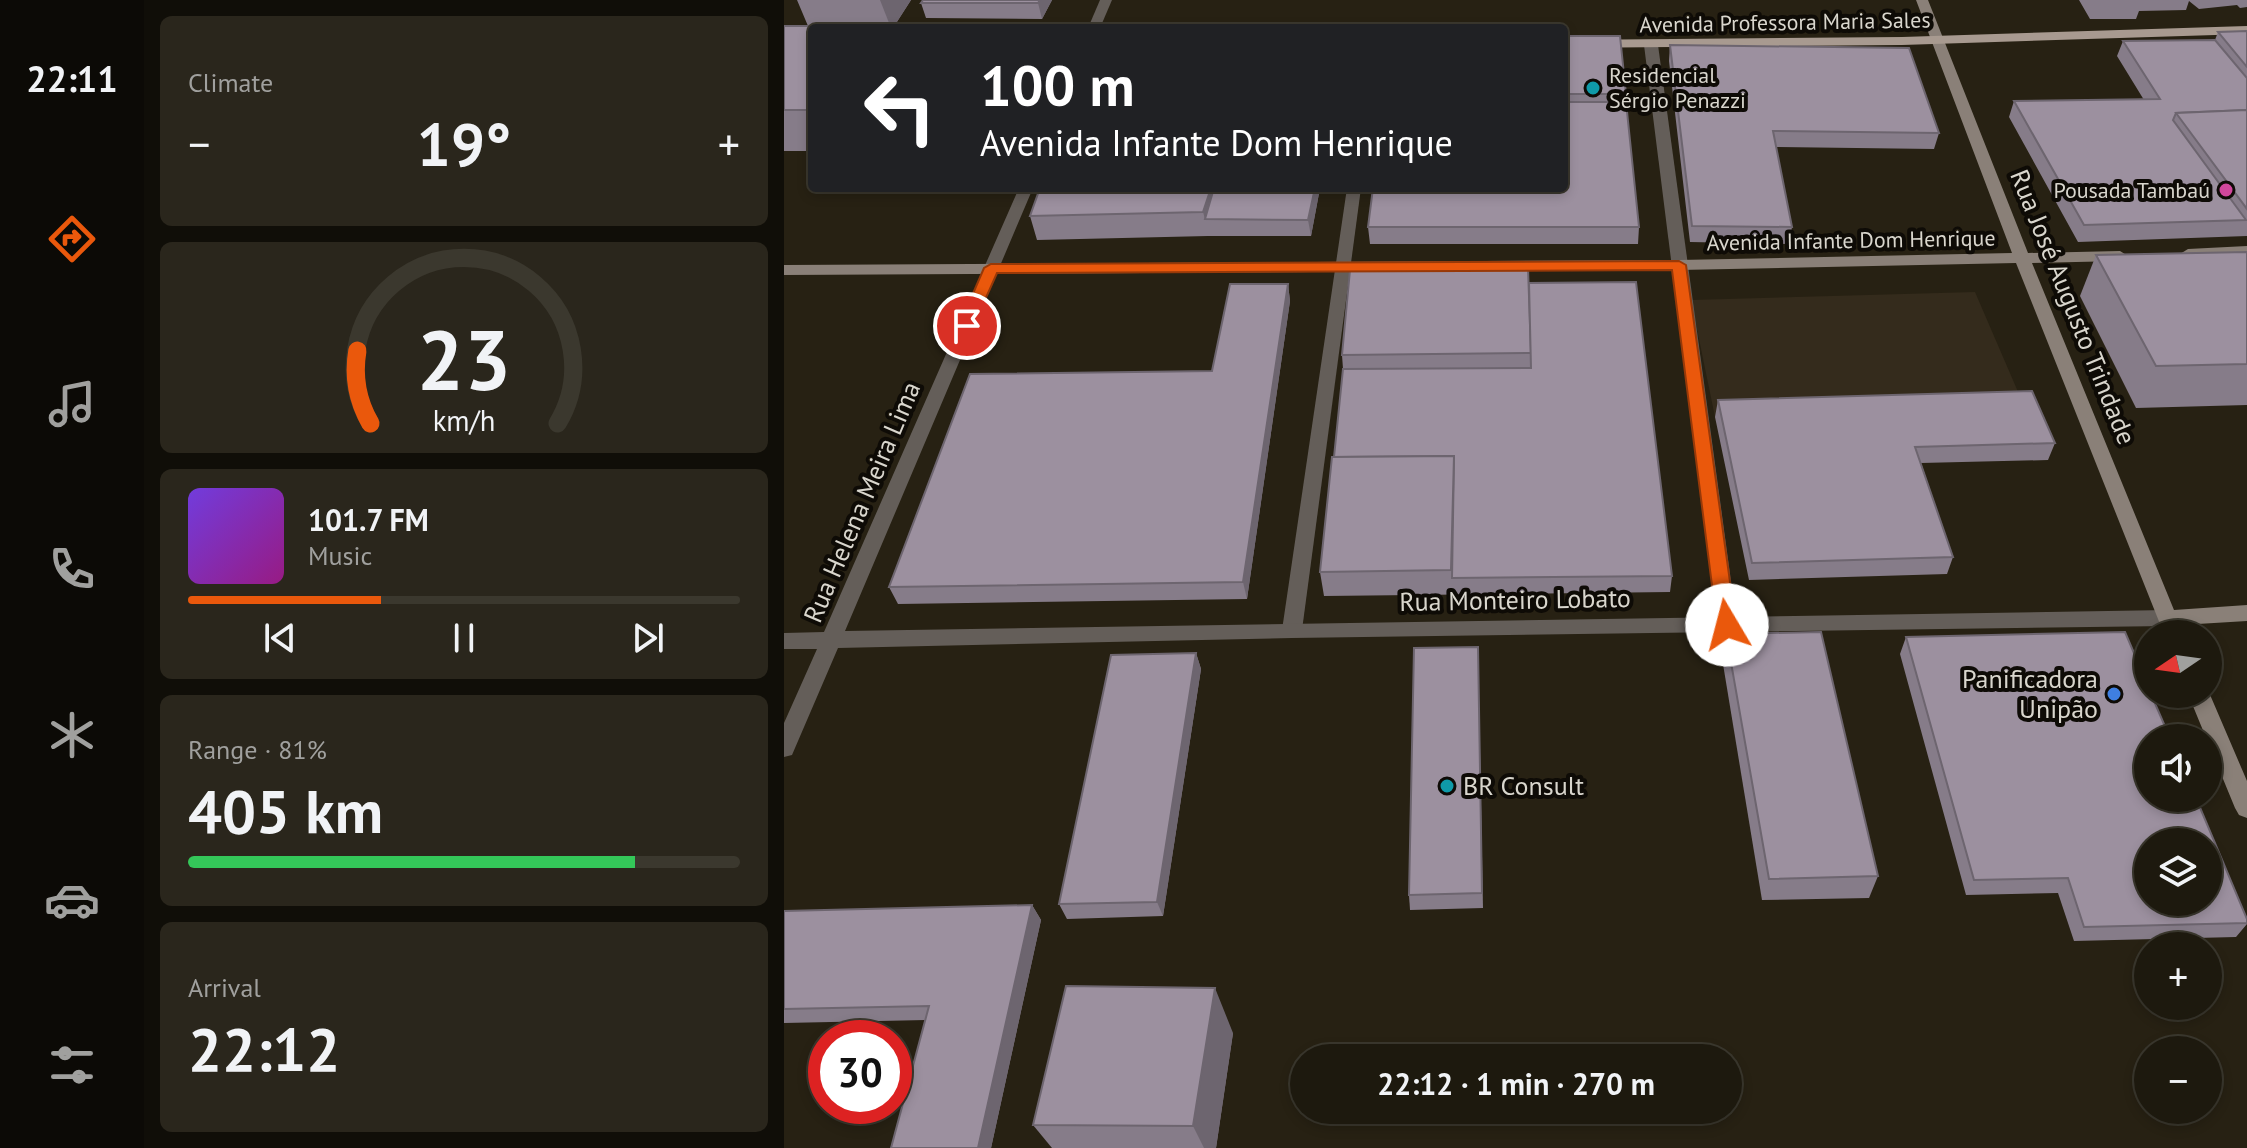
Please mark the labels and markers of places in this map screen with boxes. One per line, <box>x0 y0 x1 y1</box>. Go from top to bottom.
place label: Residencial Sérgio Penazzi <box>1609 61 1746 114</box>
marker: Residencial Sérgio Penazzi <box>1584 79 1602 97</box>
place label: Pousada Tambaú <box>2053 176 2210 204</box>
marker: Pousada Tambaú <box>2217 181 2235 199</box>
pin <box>933 292 1001 360</box>
place label: Panificadora Unipão <box>1962 662 2098 725</box>
marker: Panificadora Unipão <box>2105 685 2123 703</box>
place label: BR Consult <box>1463 769 1584 802</box>
marker: BR Consult <box>1438 777 1456 795</box>

